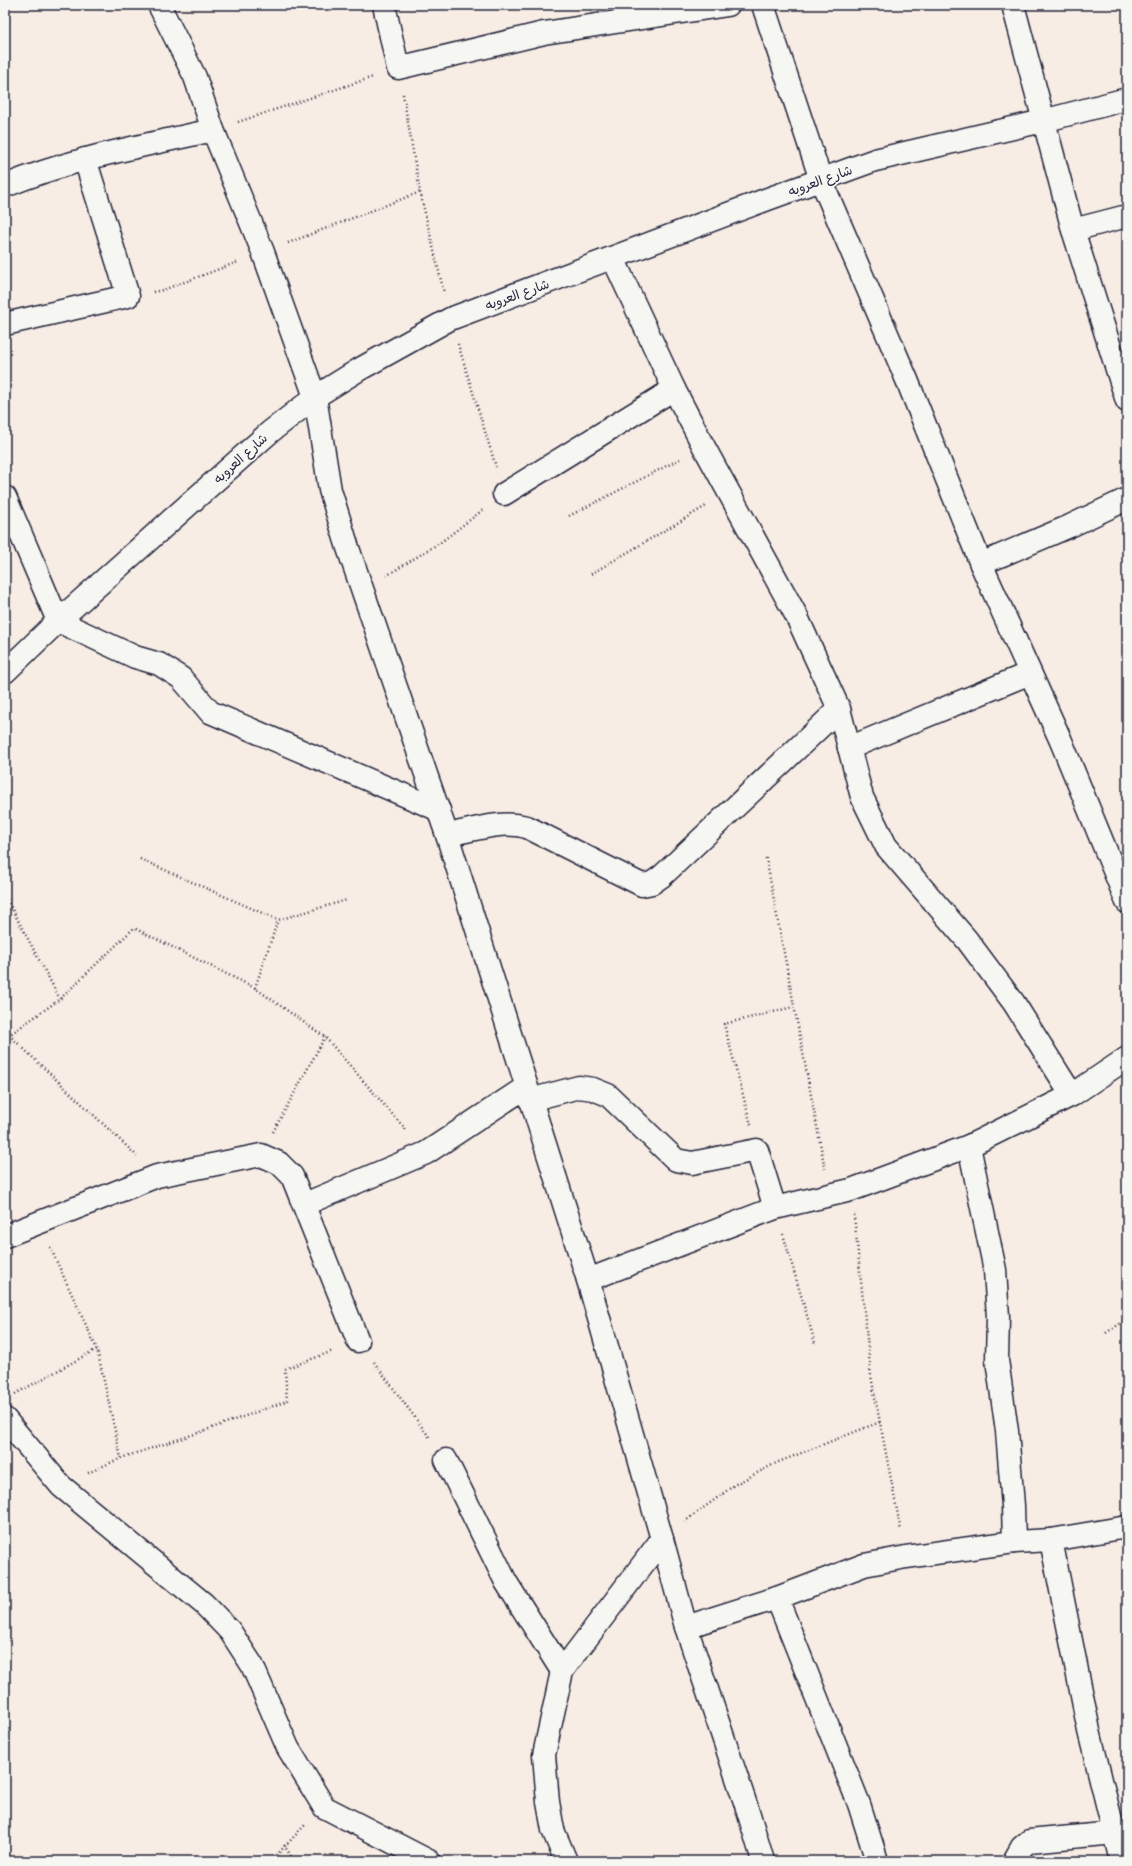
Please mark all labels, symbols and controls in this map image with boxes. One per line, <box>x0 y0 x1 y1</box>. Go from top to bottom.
street label: شارع العروبه <box>786 162 855 201</box>
street label: شارع العروبه <box>483 276 552 315</box>
street label: شارع العروبه <box>210 430 272 488</box>

